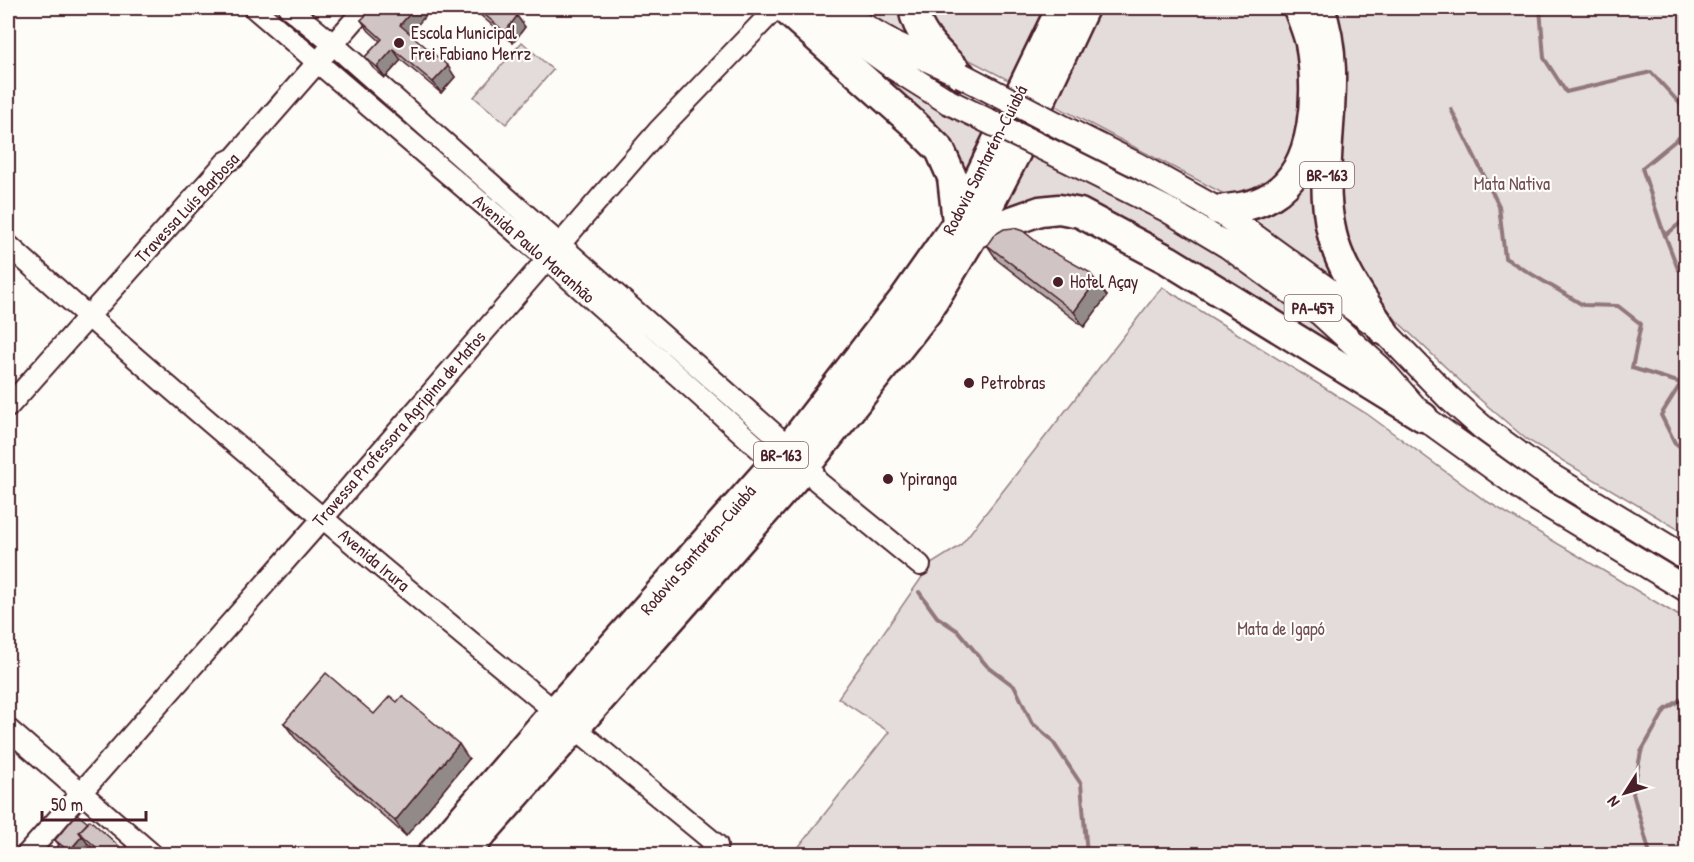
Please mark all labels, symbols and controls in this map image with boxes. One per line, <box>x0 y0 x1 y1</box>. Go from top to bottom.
place label: Escola Municipal Frei Fabiano Merrz <box>410 20 532 66</box>
marker: Escola Municipal Frei Fabiano Merrz <box>392 36 406 50</box>
street label: Rodovia Santarém-Cuiabá <box>936 81 1033 239</box>
street label: Travessa Luís Barbosa <box>129 147 244 268</box>
road number: BR-163 <box>1300 162 1354 188</box>
park label: Mata Nativa <box>1474 171 1550 196</box>
street label: Avenida Paulo Maranhão <box>468 189 601 309</box>
place label: Hotel Açay <box>1070 269 1139 294</box>
marker: Hotel Açay <box>1051 275 1065 289</box>
road number: PA-457 <box>1284 295 1342 321</box>
street label: Travessa Professora Agripina de Matos <box>306 325 491 532</box>
place label: Petrobras <box>981 370 1046 395</box>
marker: Petrobras <box>962 376 976 390</box>
road number: BR-163 <box>754 442 808 468</box>
place label: Ypiranga <box>900 466 957 491</box>
marker: Ypiranga <box>881 472 895 486</box>
street label: Rodovia Santarém-Cuiabá <box>634 479 761 620</box>
street label: Avenida Irura <box>333 522 415 597</box>
park label: Mata de Igapó <box>1237 616 1325 641</box>
north arrow <box>1595 763 1655 823</box>
scale bar <box>42 784 146 822</box>
text: 50 m <box>51 792 83 817</box>
text: N <box>1601 792 1624 812</box>

